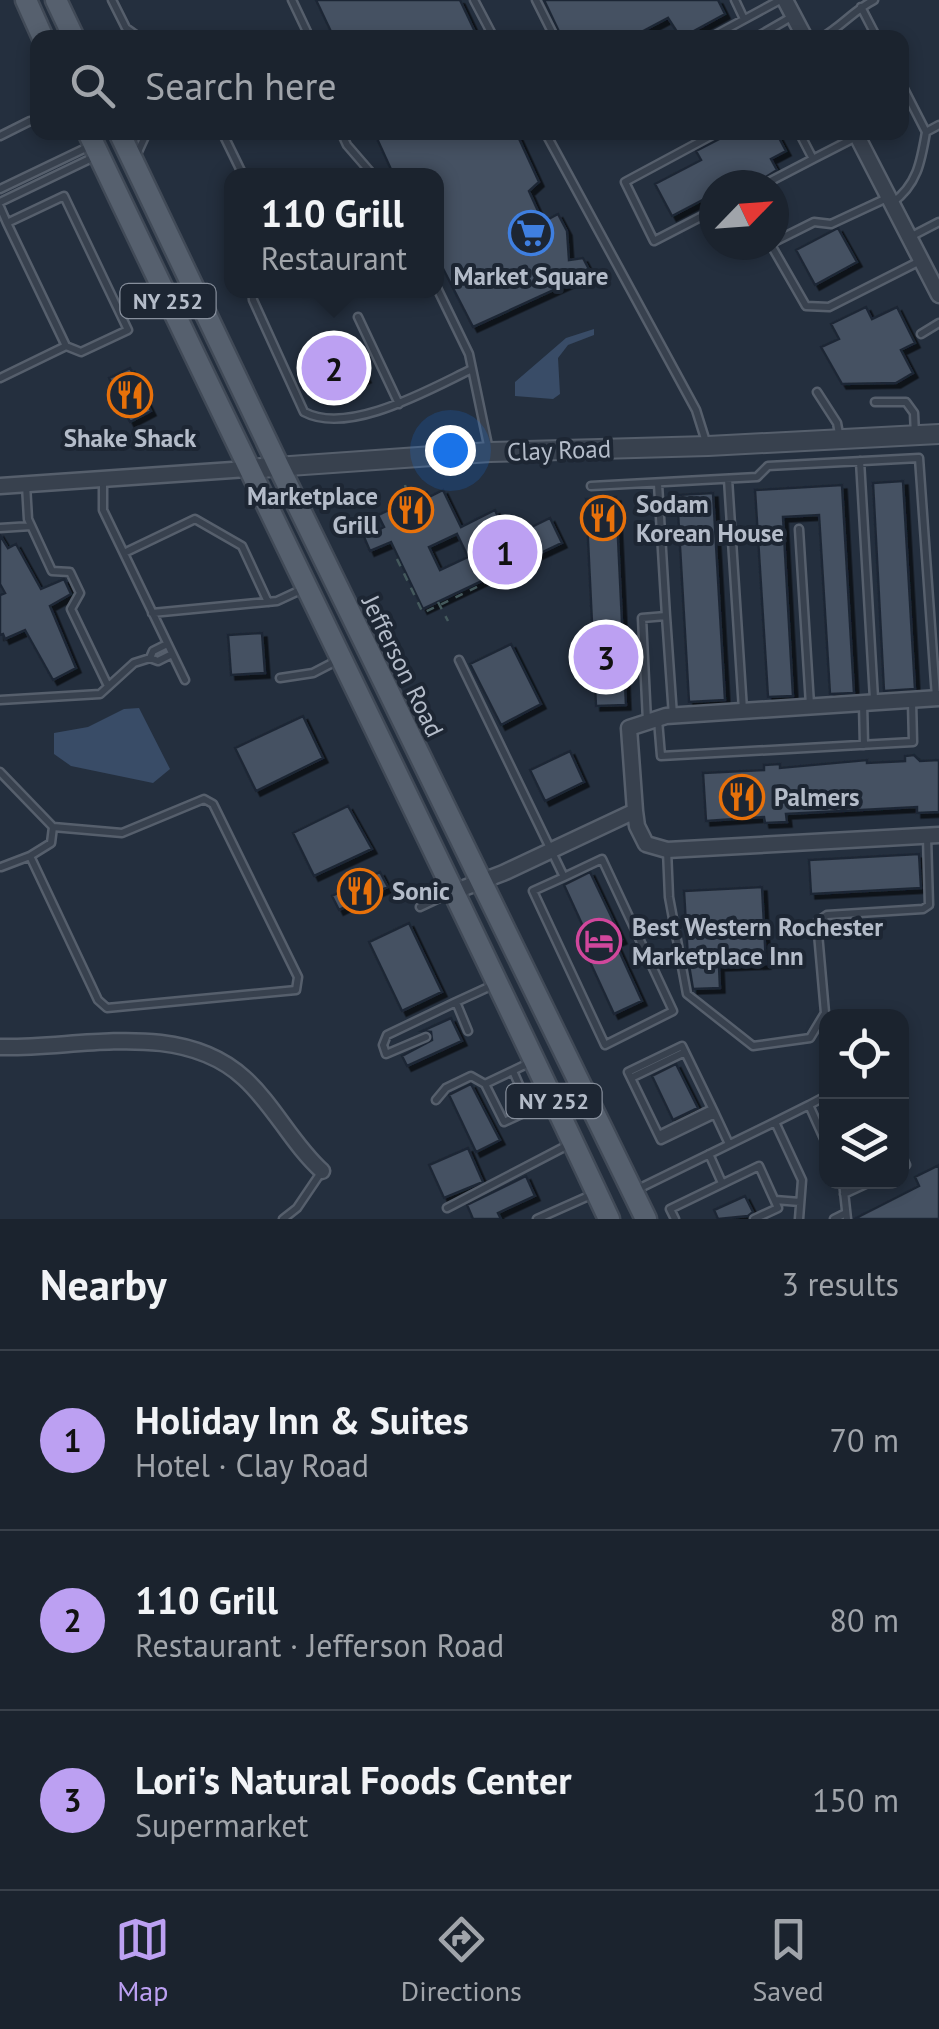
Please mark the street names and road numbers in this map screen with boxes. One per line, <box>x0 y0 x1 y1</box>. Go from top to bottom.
road number: NY 252 <box>120 284 216 318</box>
street label: Clay Road <box>506 432 612 468</box>
street label: Jefferson Road <box>354 589 451 742</box>
road number: NY 252 <box>506 1084 602 1118</box>

